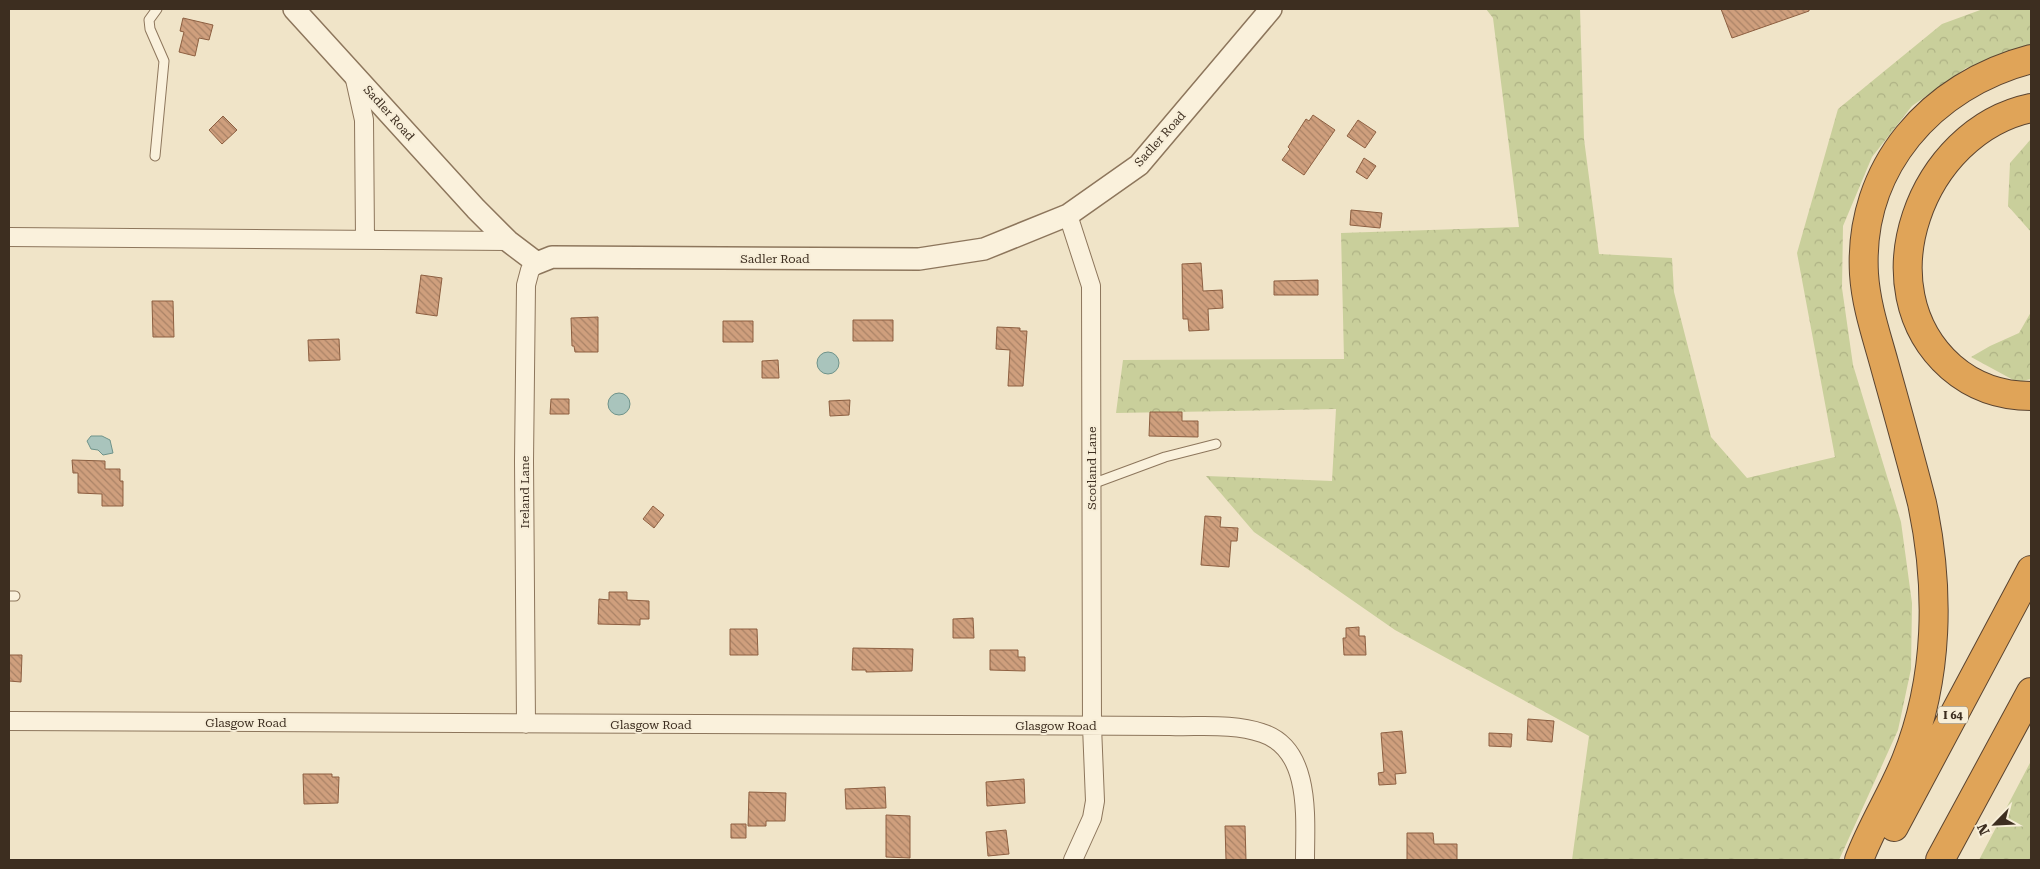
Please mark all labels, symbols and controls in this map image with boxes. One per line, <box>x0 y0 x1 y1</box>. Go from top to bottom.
street label: Sadler Road <box>361 83 418 144</box>
street label: Sadler Road <box>1132 108 1189 169</box>
street label: Sadler Road <box>740 252 810 266</box>
street label: Scotland Lane <box>1085 426 1099 510</box>
street label: Ireland Lane <box>518 455 532 528</box>
road number: I 64 <box>1938 706 1968 724</box>
street label: Glasgow Road <box>205 716 287 730</box>
street label: Glasgow Road <box>610 718 692 732</box>
street label: Glasgow Road <box>1015 719 1097 733</box>
north arrow <box>1970 799 2020 849</box>
text: N <box>1974 821 1993 837</box>

